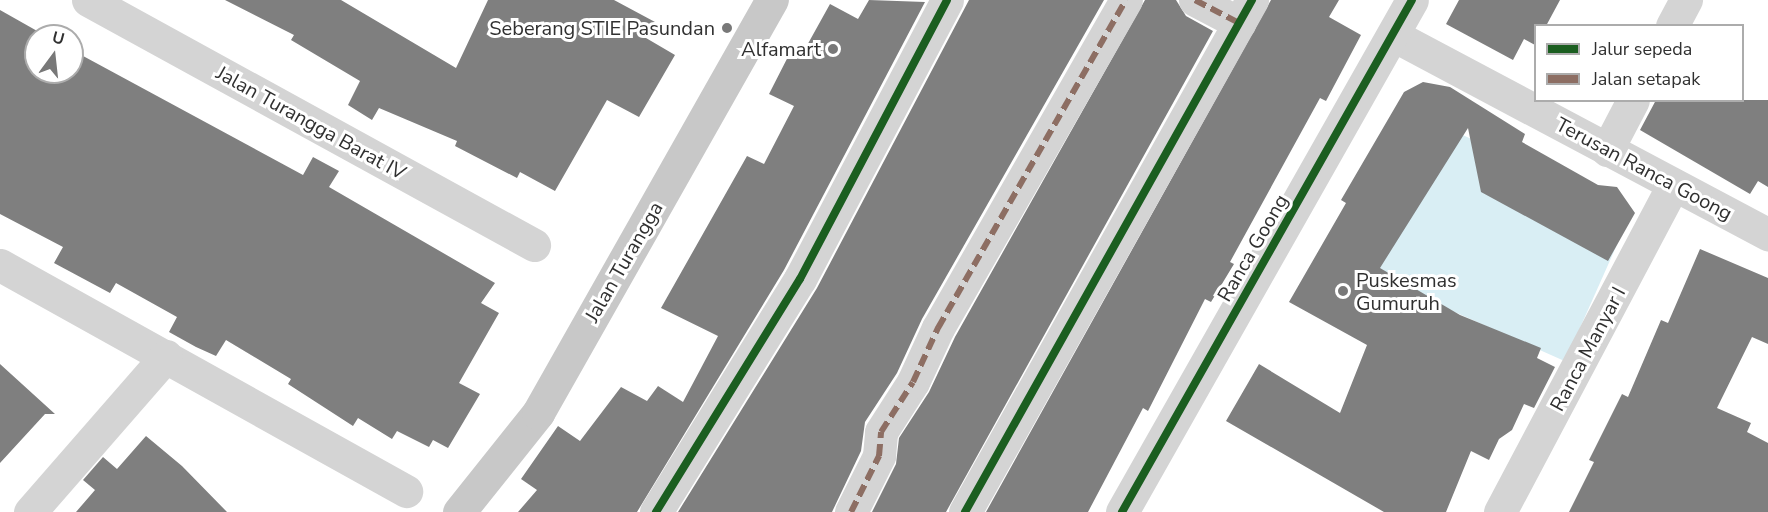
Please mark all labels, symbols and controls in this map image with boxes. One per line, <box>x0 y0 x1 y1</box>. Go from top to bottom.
place label: Seberang STIE Pasundan <box>489 16 715 40</box>
marker: Seberang STIE Pasundan <box>720 21 734 35</box>
north arrow <box>24 24 84 84</box>
legend <box>1534 24 1744 102</box>
text: U <box>50 26 67 51</box>
place label: Alfamart <box>741 37 821 61</box>
text: Jalur sepeda <box>1592 37 1692 61</box>
marker: Alfamart <box>826 42 840 56</box>
street label: Jalan Turangga Barat IV <box>212 61 410 185</box>
text: Jalan setapak <box>1592 67 1700 91</box>
street label: Terusan Ranca Goong <box>1552 112 1736 226</box>
street label: Ranca Goong <box>1213 190 1293 306</box>
street label: Jalan Turangga <box>580 198 668 326</box>
place label: Puskesmas Gumuruh <box>1356 268 1457 315</box>
marker: Puskesmas Gumuruh <box>1334 282 1352 300</box>
street label: Ranca Manyar I <box>1545 283 1631 415</box>

